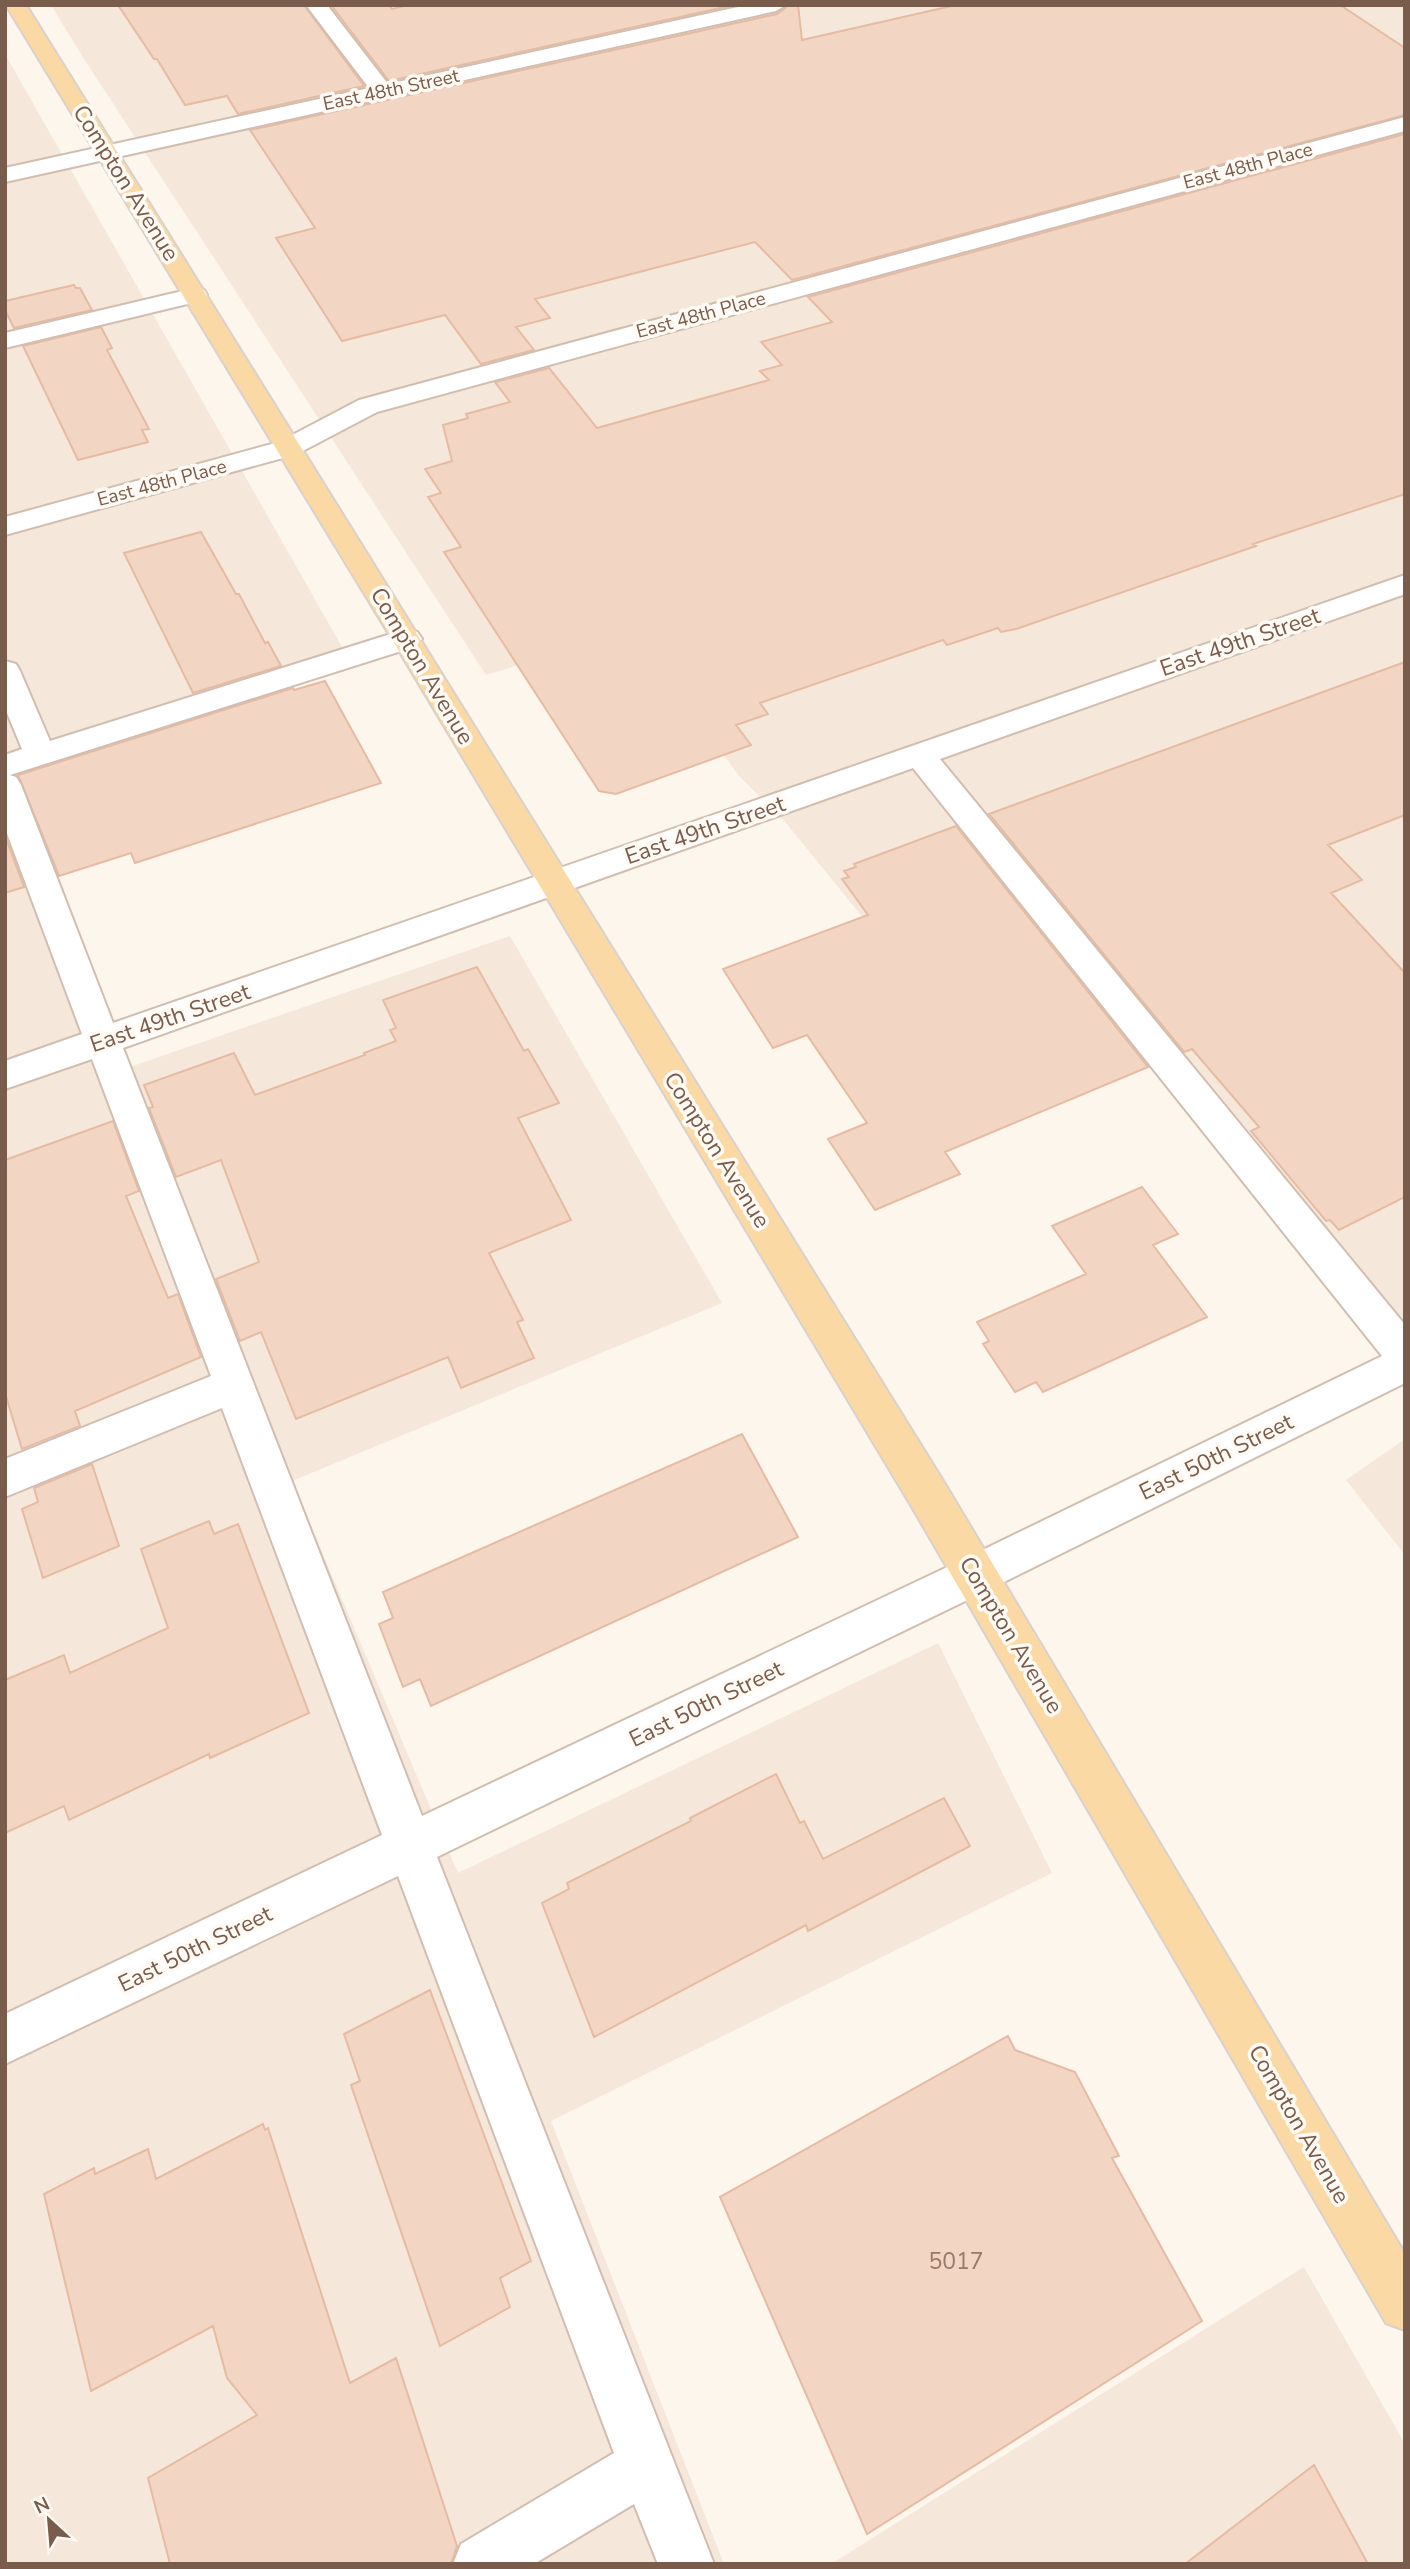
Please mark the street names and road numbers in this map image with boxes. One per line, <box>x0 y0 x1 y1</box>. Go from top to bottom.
street label: East 48th Street <box>321 63 462 117</box>
street label: Compton Avenue <box>66 99 186 267</box>
street label: East 48th Place <box>1180 136 1316 196</box>
street label: East 48th Place <box>633 285 769 345</box>
street label: East 48th Place <box>94 453 230 513</box>
street label: Compton Avenue <box>363 582 481 750</box>
street label: East 49th Street <box>1156 600 1325 684</box>
street label: East 49th Street <box>621 788 790 872</box>
street label: East 49th Street <box>86 976 255 1060</box>
street label: Compton Avenue <box>657 1066 777 1234</box>
street label: East 50th Street <box>1134 1406 1299 1508</box>
street label: Compton Avenue <box>952 1551 1070 1719</box>
street label: East 50th Street <box>624 1653 789 1755</box>
street label: East 50th Street <box>113 1898 278 2000</box>
street label: Compton Avenue <box>1241 2039 1357 2209</box>

